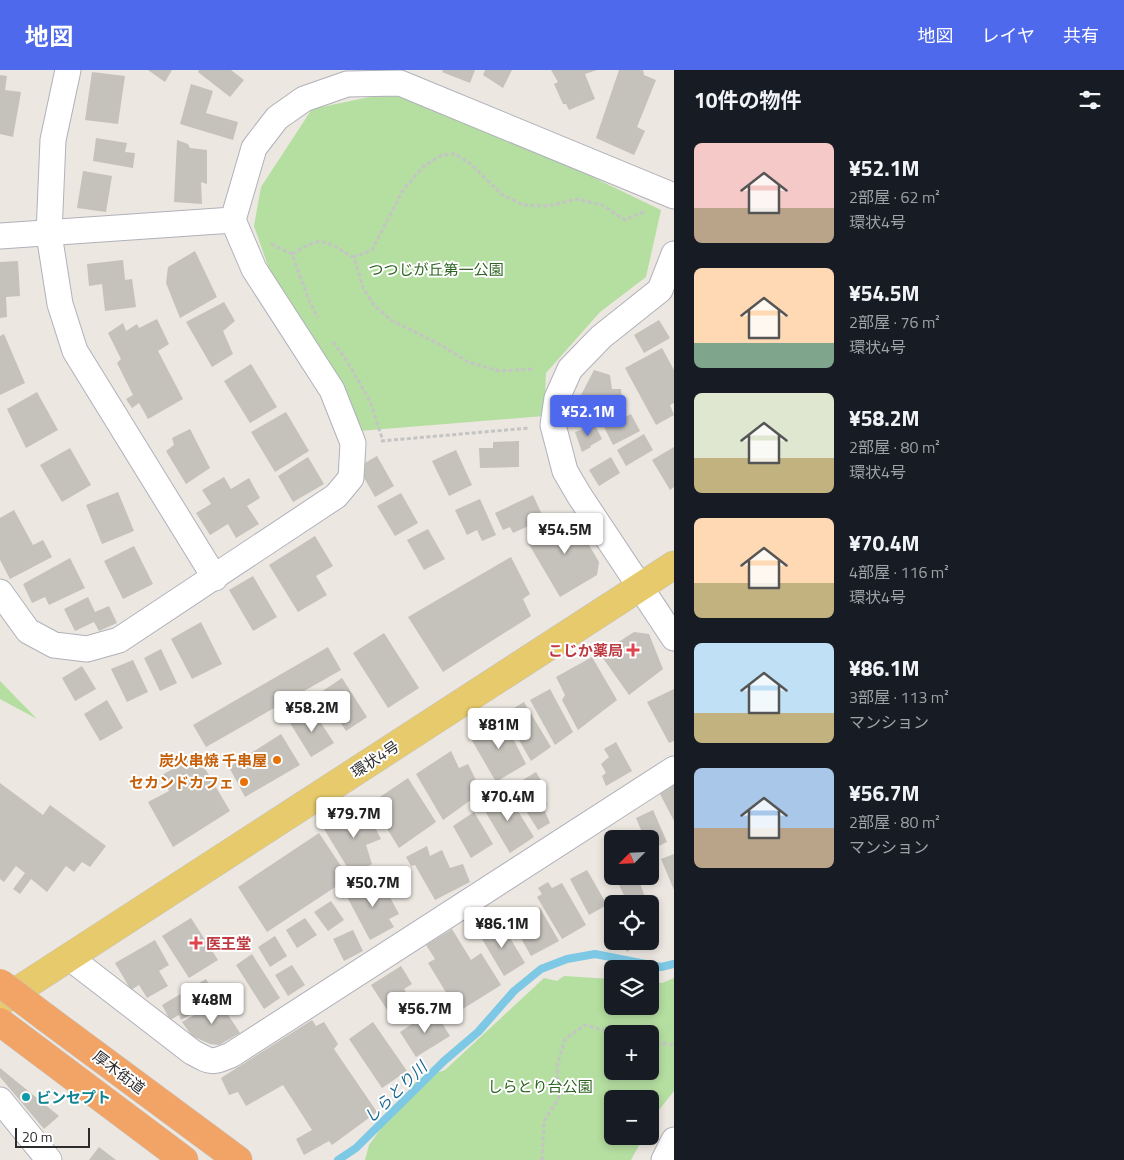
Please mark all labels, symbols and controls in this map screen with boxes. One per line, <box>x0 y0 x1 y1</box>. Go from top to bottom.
text: 地図 <box>25 18 73 54</box>
text: 地図 <box>918 22 954 49</box>
text: レイヤ <box>982 22 1035 49</box>
text: 共有 <box>1063 22 1099 49</box>
text: 10件の物件 <box>694 84 802 116</box>
icon: filters <box>1076 86 1104 114</box>
text: ¥52.1M <box>849 152 919 184</box>
icon: home <box>734 163 794 223</box>
text: 2部屋 · 62 m² <box>849 185 940 209</box>
text: 環状4号 <box>849 210 906 234</box>
park label: つつじが丘第一公園 <box>368 258 504 281</box>
text: ¥54.5M <box>849 277 919 309</box>
icon: home <box>734 288 794 348</box>
text: 2部屋 · 76 m² <box>849 310 940 334</box>
text: 環状4号 <box>849 335 906 359</box>
pin: ¥52.1M <box>547 394 629 437</box>
text: ¥52.1M <box>561 399 615 423</box>
text: ¥58.2M <box>849 402 919 434</box>
icon: home <box>734 413 794 473</box>
text: 2部屋 · 80 m² <box>849 435 940 459</box>
text: 環状4号 <box>849 460 906 484</box>
pin: ¥54.5M <box>524 512 606 555</box>
text: ¥54.5M <box>538 517 592 541</box>
text: ¥70.4M <box>849 527 919 559</box>
icon: home <box>734 538 794 598</box>
text: 4部屋 · 116 m² <box>849 560 949 584</box>
text: 環状4号 <box>849 585 906 609</box>
place label: こじか薬局 <box>548 639 623 662</box>
marker: こじか薬局 <box>627 644 639 656</box>
text: ¥86.1M <box>849 652 919 684</box>
icon: home <box>734 663 794 723</box>
text: 3部屋 · 113 m² <box>849 685 949 709</box>
pin: ¥58.2M <box>271 690 353 733</box>
text: ¥58.2M <box>285 695 339 719</box>
pin: ¥81M <box>469 708 529 750</box>
text: マンション <box>849 710 929 734</box>
text: ¥81M <box>479 712 519 736</box>
street label: 環状4号 <box>346 735 404 783</box>
place label: 炭火串焼 千串屋 <box>159 749 267 772</box>
marker: 炭火串焼 千串屋 <box>271 754 283 766</box>
place label: セカンドカフェ <box>129 771 234 794</box>
marker: セカンドカフェ <box>238 776 250 788</box>
text: ¥56.7M <box>849 777 919 809</box>
pin: ¥70.4M <box>467 780 549 822</box>
text: ¥70.4M <box>481 784 535 808</box>
icon: home <box>734 788 794 848</box>
pin: ¥79.7M <box>313 796 395 839</box>
text: ¥79.7M <box>327 801 381 825</box>
text: 2部屋 · 80 m² <box>849 810 940 834</box>
north arrow <box>604 830 659 885</box>
map controls <box>604 830 659 1145</box>
text: マンション <box>849 835 929 859</box>
pin: ¥50.7M <box>332 866 414 908</box>
text: ¥50.7M <box>346 870 400 894</box>
button: locate <box>604 895 659 950</box>
pin: ¥86.1M <box>461 906 543 949</box>
text: ¥86.1M <box>475 911 529 935</box>
place label: 医王堂 <box>206 932 251 955</box>
marker: 医王堂 <box>190 937 202 949</box>
button: layers <box>604 960 659 1015</box>
pin: ¥48M <box>182 982 242 1025</box>
text: ¥48M <box>192 987 232 1011</box>
pin: ¥56.7M <box>384 992 466 1034</box>
text: ¥56.7M <box>398 996 452 1020</box>
button: + <box>604 1025 659 1080</box>
street label: 厚木街道 <box>88 1045 150 1099</box>
water label: しらとり川 <box>358 1054 434 1128</box>
park label: しらとり台公園 <box>487 1075 593 1098</box>
place label: ビンセプト <box>36 1086 111 1109</box>
button: − <box>604 1090 659 1145</box>
marker: ビンセプト <box>20 1091 32 1103</box>
scale bar <box>15 1125 90 1148</box>
text: 20 m <box>22 1126 52 1147</box>

